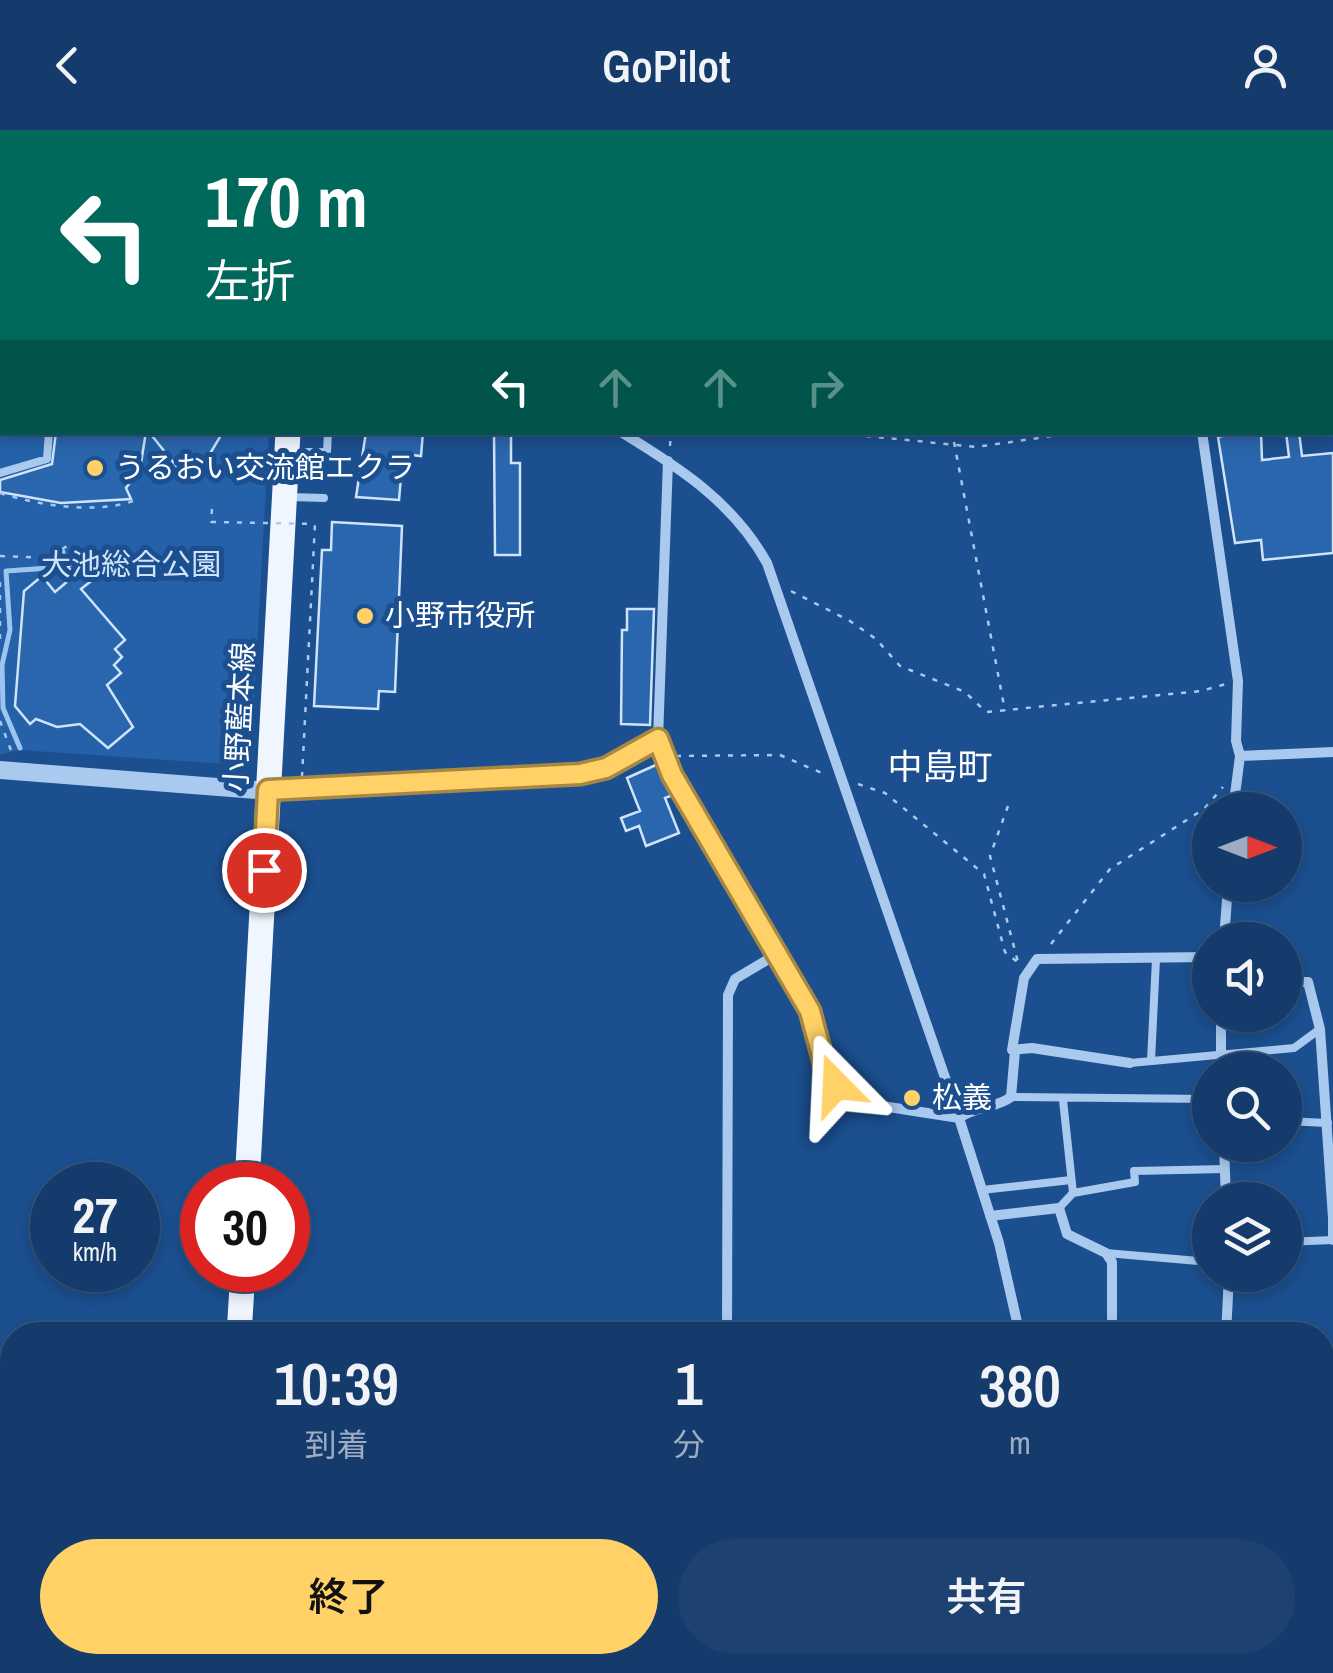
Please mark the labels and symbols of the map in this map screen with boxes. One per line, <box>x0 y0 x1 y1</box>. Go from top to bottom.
place label: うるおい交流館エクラ <box>115 447 415 487</box>
marker: うるおい交流館エクラ <box>84 457 106 479</box>
park label: 大池総合公園 <box>41 544 221 584</box>
place label: 小野市役所 <box>385 595 535 635</box>
marker: 小野市役所 <box>354 605 376 627</box>
street label: 小野藍本線 <box>215 641 263 793</box>
district label: 中島町 <box>887 743 993 790</box>
north arrow <box>1192 792 1302 902</box>
pin <box>222 828 307 913</box>
position arrow <box>784 1033 888 1137</box>
place label: 松義 <box>932 1077 992 1117</box>
marker: 松義 <box>901 1087 923 1109</box>
speed limit sign: 30 <box>180 1162 310 1292</box>

